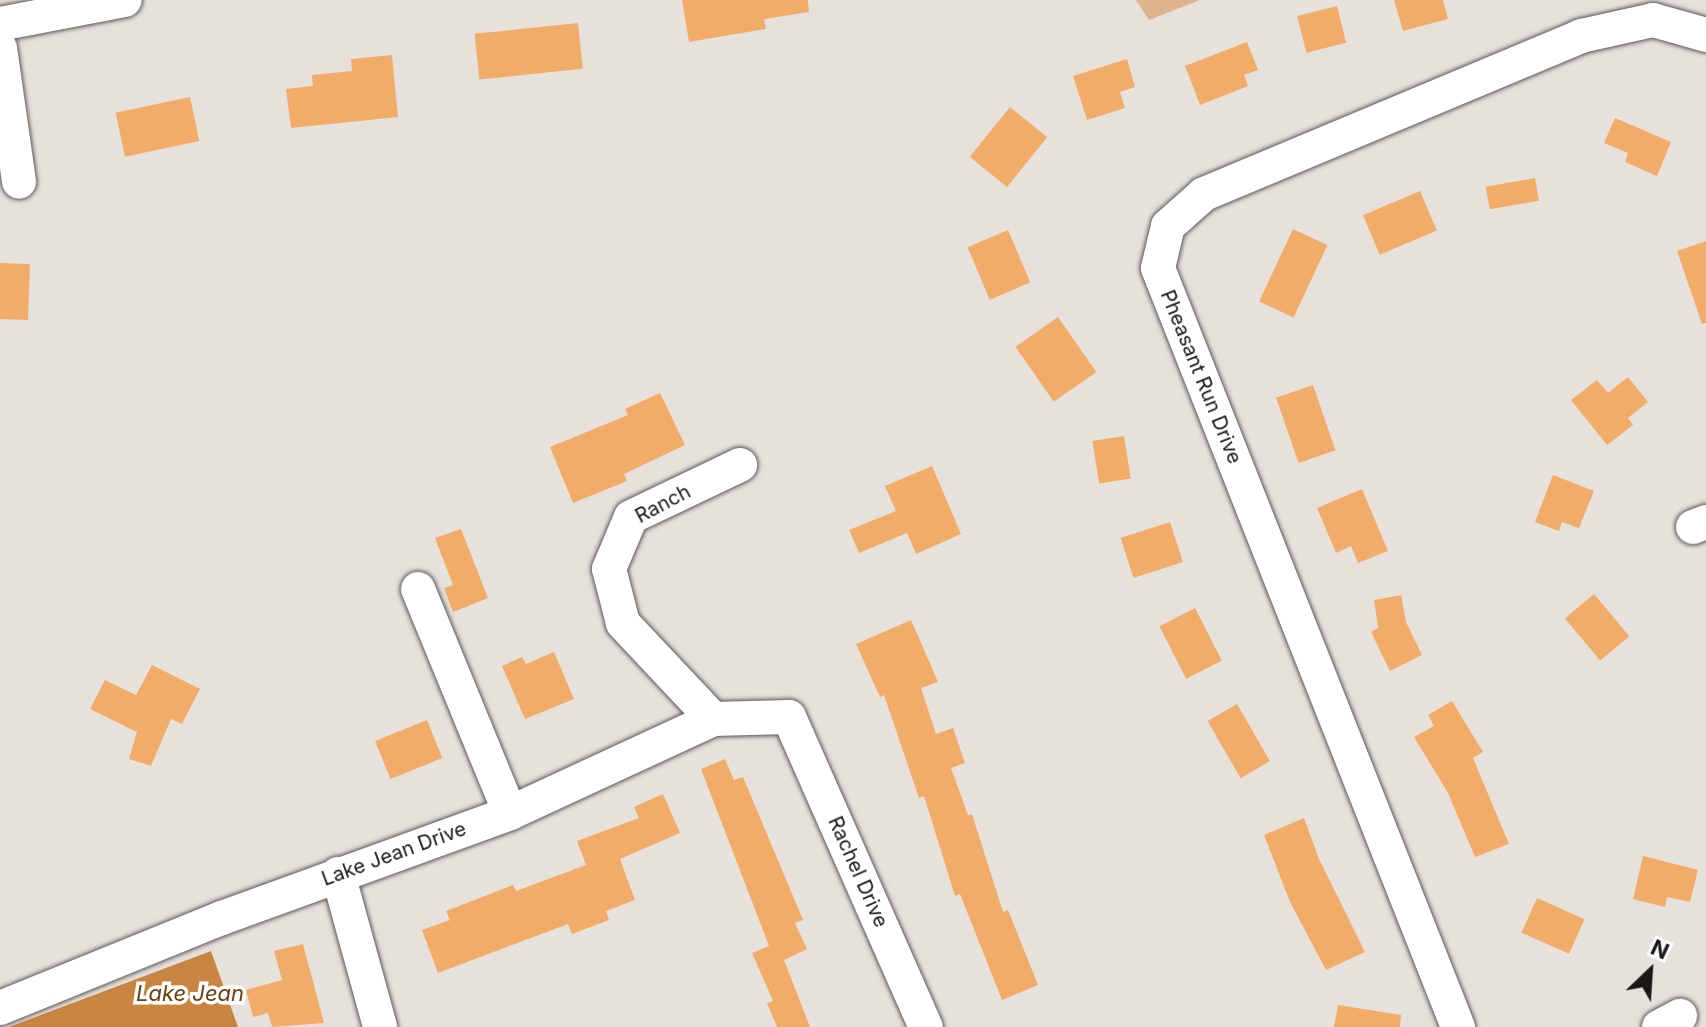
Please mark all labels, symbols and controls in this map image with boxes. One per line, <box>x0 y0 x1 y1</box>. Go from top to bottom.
street label: Pheasant Run Drive <box>1155 287 1247 467</box>
street label: Ranch <box>631 480 695 528</box>
street label: Rachel Drive <box>823 813 893 931</box>
street label: Lake Jean Drive <box>319 817 469 891</box>
north arrow <box>1610 931 1690 1011</box>
text: N <box>1647 934 1673 965</box>
water label: Lake Jean <box>136 981 244 1007</box>

